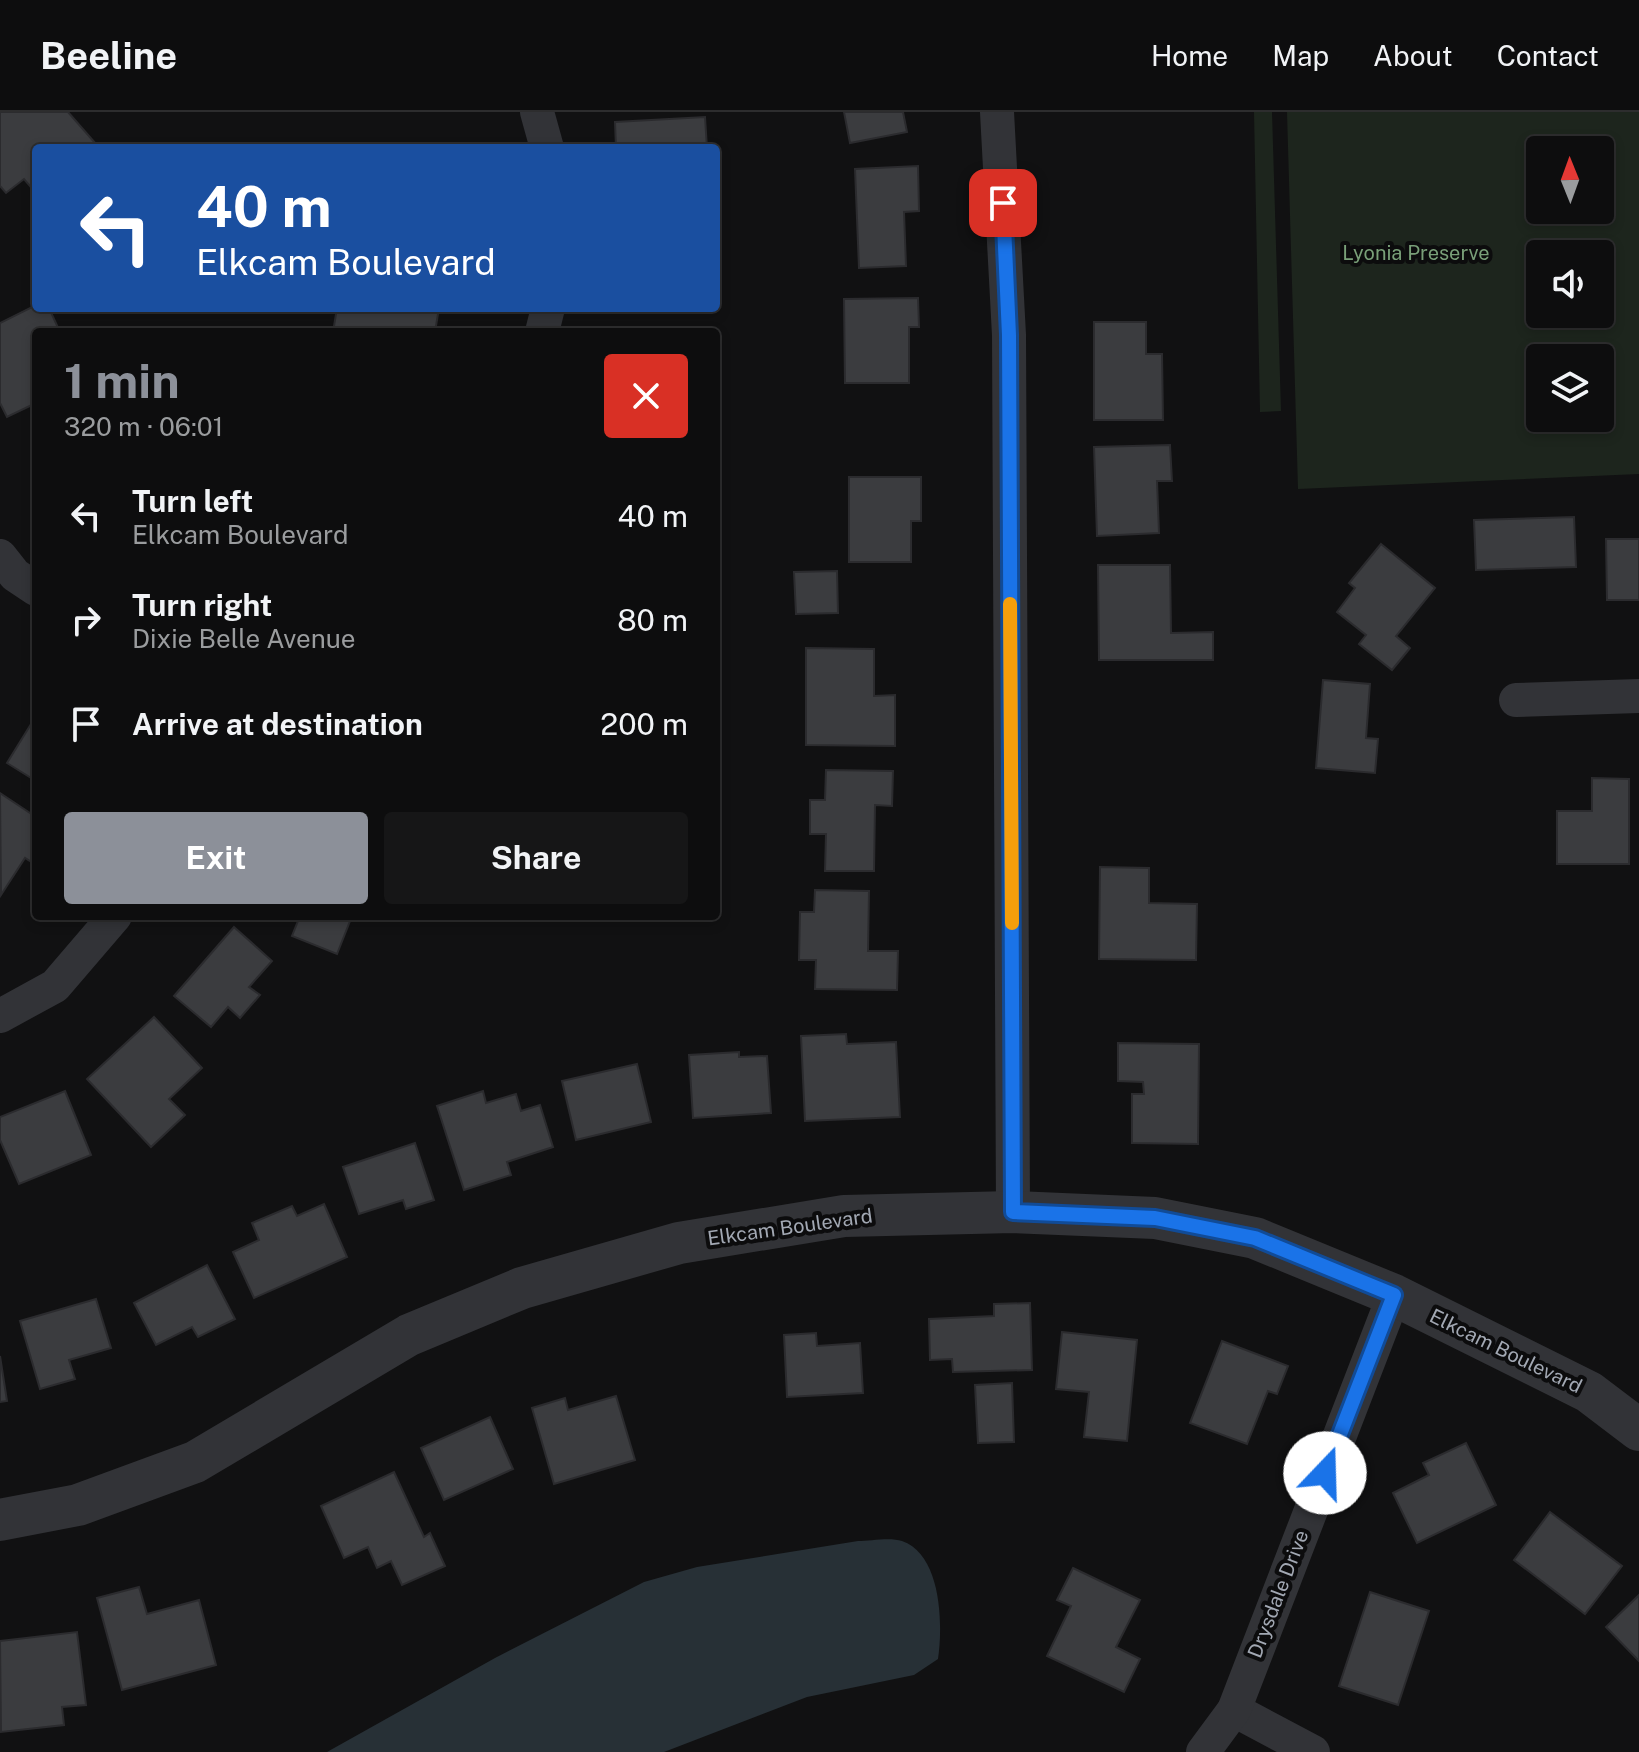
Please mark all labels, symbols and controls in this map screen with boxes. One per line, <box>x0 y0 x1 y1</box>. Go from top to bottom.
text: Beeline <box>40 33 177 78</box>
text: Home <box>1151 39 1228 72</box>
text: Map <box>1272 39 1329 72</box>
text: About <box>1373 39 1453 72</box>
text: Contact <box>1497 39 1599 72</box>
north arrow <box>1526 136 1614 224</box>
map controls <box>1526 136 1614 432</box>
pin <box>969 169 1037 237</box>
text: 40 m <box>196 174 332 240</box>
icon: left <box>64 176 168 280</box>
icon: arrive <box>981 181 1025 225</box>
button: sound <box>1526 240 1614 328</box>
text: Elkcam Boulevard <box>196 241 496 283</box>
park label: Lyonia Preserve <box>1342 241 1490 265</box>
button: layers <box>1526 344 1614 432</box>
text: 1 min <box>64 352 180 409</box>
button: close <box>604 354 688 438</box>
text: 320 m · 06:01 <box>64 411 223 442</box>
text: Turn left <box>132 483 253 519</box>
icon: left <box>64 494 108 538</box>
text: 40 m <box>618 498 688 534</box>
text: Elkcam Boulevard <box>132 519 348 550</box>
text: Turn right <box>132 587 272 623</box>
icon: right <box>64 598 108 642</box>
text: 80 m <box>617 602 688 638</box>
text: Dixie Belle Avenue <box>132 623 356 654</box>
icon: arrive <box>64 702 108 746</box>
text: Arrive at destination <box>132 706 423 742</box>
text: 200 m <box>600 706 688 742</box>
button: Exit <box>64 812 368 904</box>
button: Share <box>384 812 688 904</box>
street label: Elkcam Boulevard <box>706 1204 874 1250</box>
street label: Elkcam Boulevard <box>1426 1304 1586 1398</box>
position arrow <box>1283 1431 1367 1515</box>
street label: Drysdale Drive <box>1243 1527 1313 1661</box>

